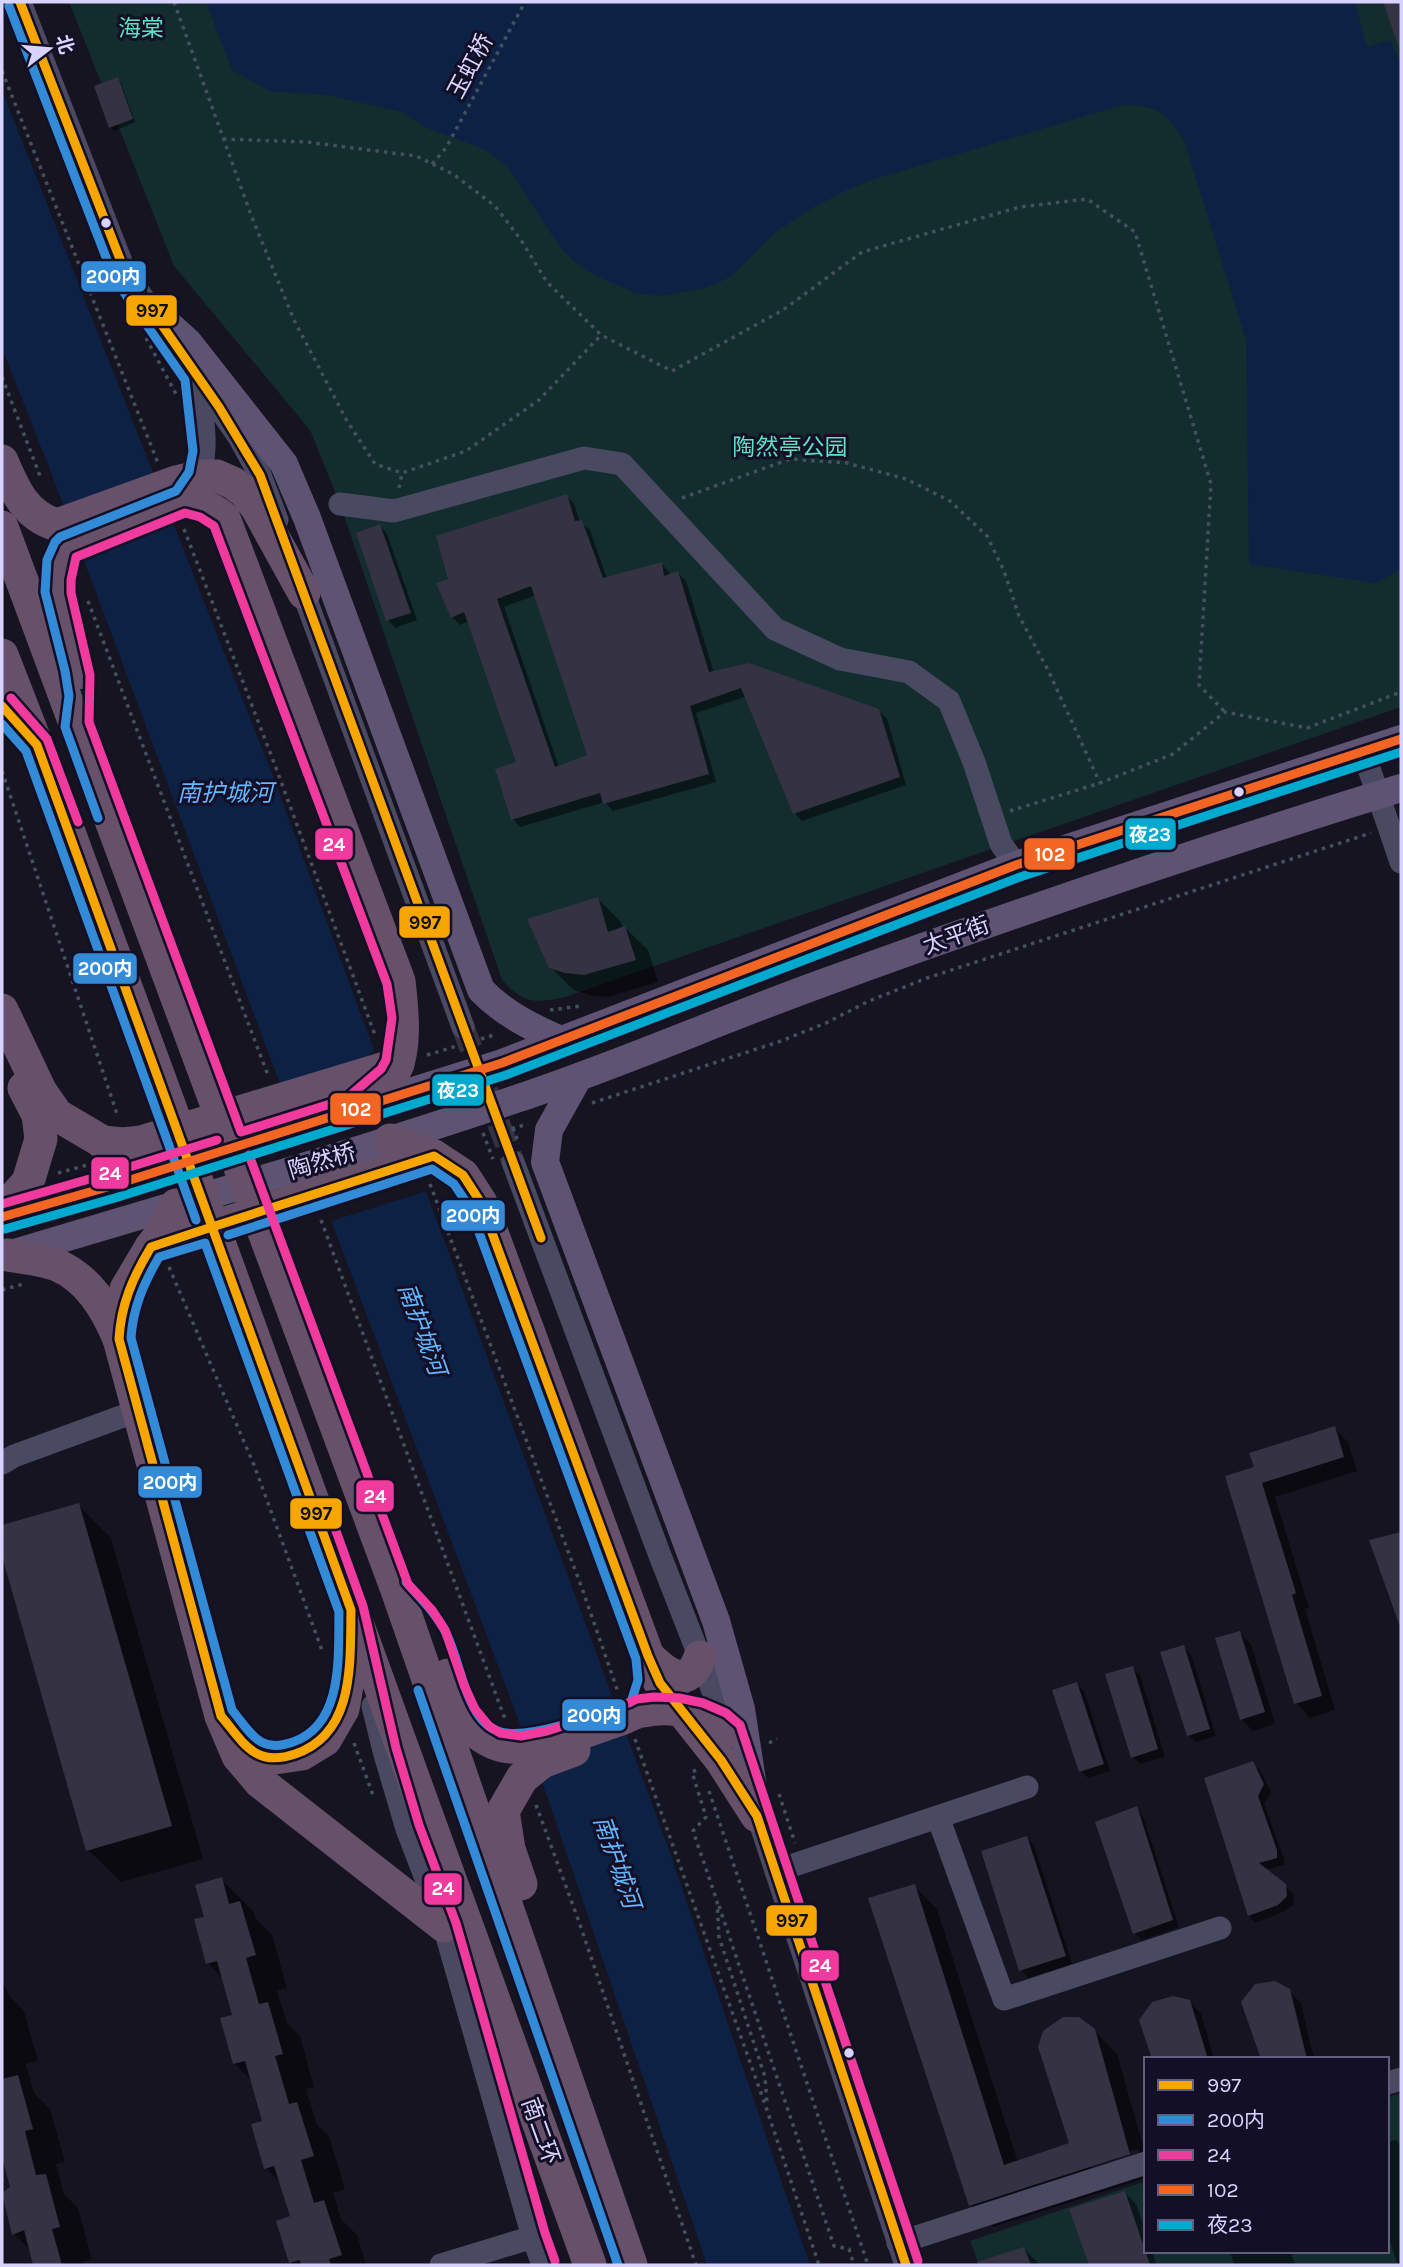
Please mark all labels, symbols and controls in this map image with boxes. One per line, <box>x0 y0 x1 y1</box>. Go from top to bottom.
north arrow <box>14 14 84 84</box>
park label: 海棠 <box>118 15 164 42</box>
street label: 玉虹桥 <box>442 29 499 103</box>
text: 北 <box>51 32 78 57</box>
unlabelled marker <box>99 216 113 230</box>
line badge: 200内 <box>80 260 147 293</box>
text: 200内 <box>86 266 140 288</box>
line badge: 997 <box>125 294 178 327</box>
text: 997 <box>136 300 169 322</box>
park label: 陶然亭公园 <box>733 434 848 461</box>
water label: 南护城河 <box>177 779 277 807</box>
unlabelled marker <box>1232 785 1246 799</box>
line badge: 夜23 <box>1124 817 1177 851</box>
text: 夜23 <box>1129 824 1171 846</box>
line badge: 24 <box>314 827 354 861</box>
text: 24 <box>323 834 346 856</box>
line badge: 102 <box>1023 837 1076 871</box>
text: 102 <box>1035 844 1065 866</box>
line badge: 997 <box>398 905 451 939</box>
street label: 太平街 <box>919 911 993 960</box>
text: 997 <box>409 912 442 934</box>
line badge: 200内 <box>72 952 138 985</box>
text: 200内 <box>78 958 132 980</box>
line badge: 夜23 <box>431 1073 485 1107</box>
text: 夜23 <box>437 1080 479 1102</box>
line badge: 102 <box>329 1092 382 1126</box>
text: 102 <box>341 1099 371 1121</box>
street label: 陶然桥 <box>285 1138 359 1184</box>
line badge: 24 <box>90 1156 130 1190</box>
text: 24 <box>99 1163 122 1185</box>
line badge: 200内 <box>440 1199 506 1232</box>
text: 200内 <box>446 1205 500 1227</box>
water label: 南护城河 <box>392 1279 453 1383</box>
line badge: 200内 <box>137 1465 203 1499</box>
text: 200内 <box>143 1472 197 1494</box>
line badge: 24 <box>355 1479 395 1513</box>
text: 24 <box>364 1486 387 1508</box>
line badge: 997 <box>289 1497 343 1530</box>
text: 997 <box>300 1503 333 1525</box>
line badge: 200内 <box>561 1698 627 1732</box>
text: 200内 <box>567 1705 621 1727</box>
water label: 南护城河 <box>588 1812 647 1916</box>
line badge: 24 <box>423 1872 463 1906</box>
text: 24 <box>432 1878 455 1900</box>
line badge: 997 <box>765 1904 818 1937</box>
text: 997 <box>776 1910 809 1932</box>
line badge: 24 <box>800 1949 840 1982</box>
text: 24 <box>809 1955 832 1977</box>
unlabelled marker <box>842 2046 856 2060</box>
legend <box>1144 2057 1389 2253</box>
text: 997 <box>1207 2073 1241 2097</box>
street label: 南二环 <box>516 2094 565 2168</box>
text: 200内 <box>1207 2108 1265 2132</box>
text: 24 <box>1207 2143 1231 2167</box>
text: 102 <box>1207 2178 1239 2202</box>
text: 夜23 <box>1207 2213 1253 2237</box>

